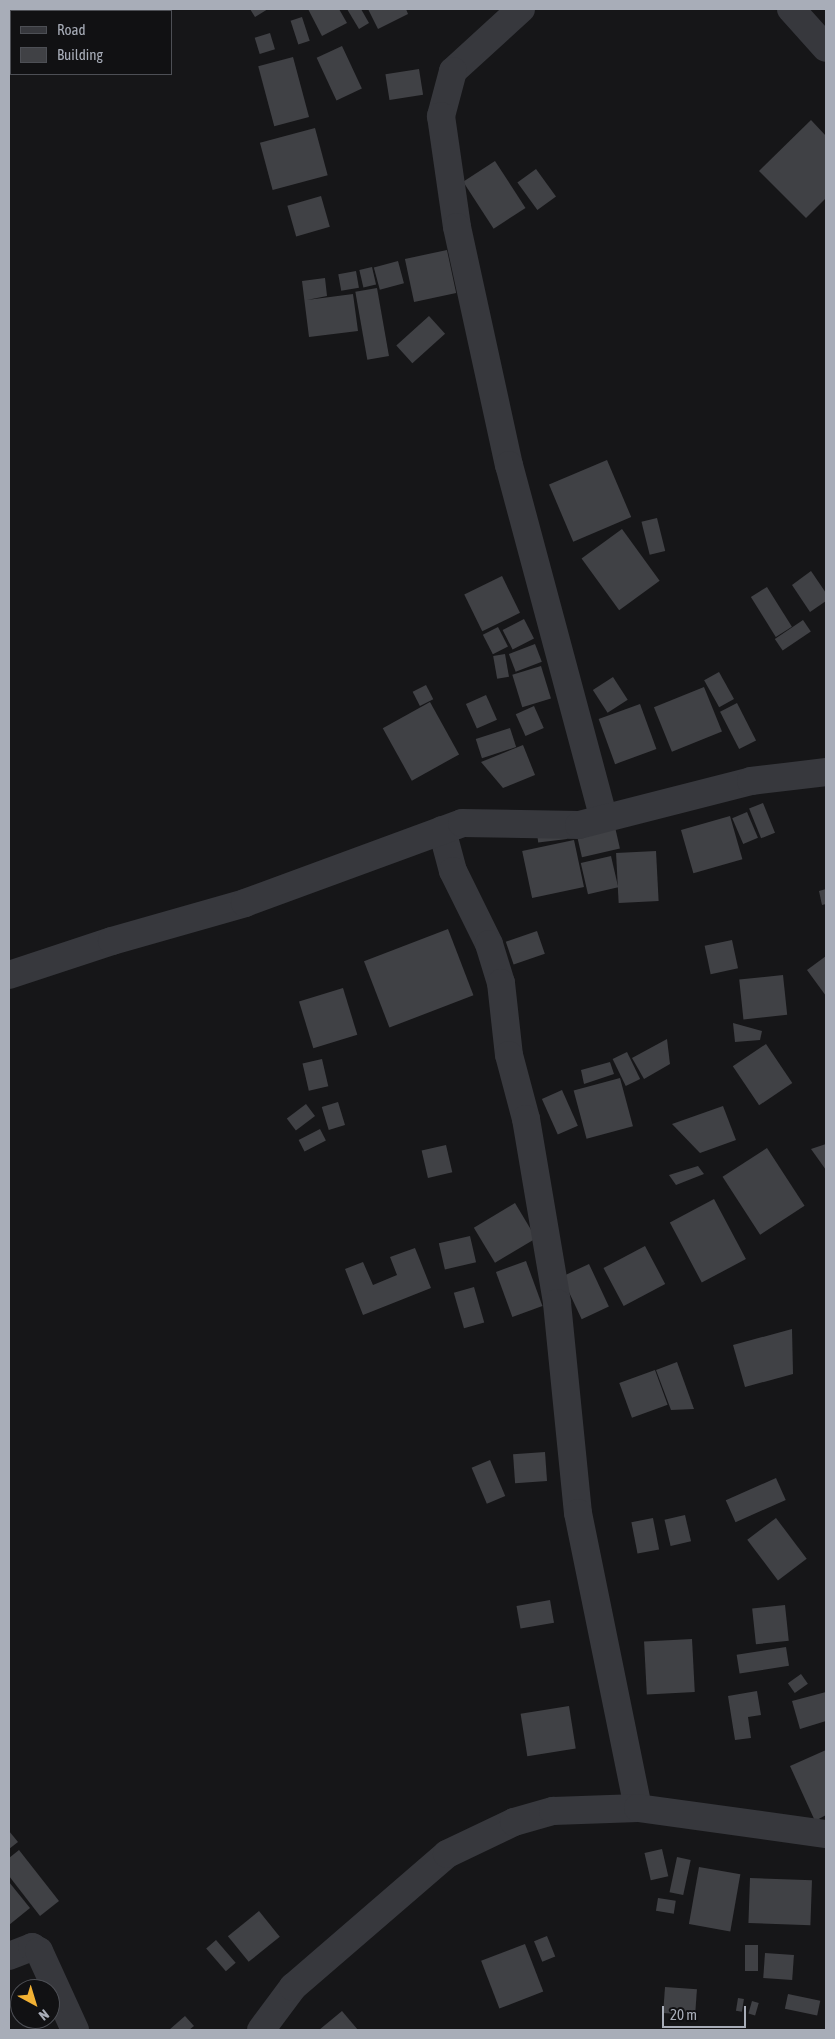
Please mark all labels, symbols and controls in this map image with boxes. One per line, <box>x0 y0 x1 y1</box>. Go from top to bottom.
legend <box>10 10 172 75</box>
text: Road <box>57 21 86 38</box>
text: Building <box>57 46 103 63</box>
north arrow <box>10 1979 60 2029</box>
scale bar <box>665 1996 749 2028</box>
text: N <box>36 2006 52 2024</box>
text: 20 m <box>670 2006 697 2023</box>

